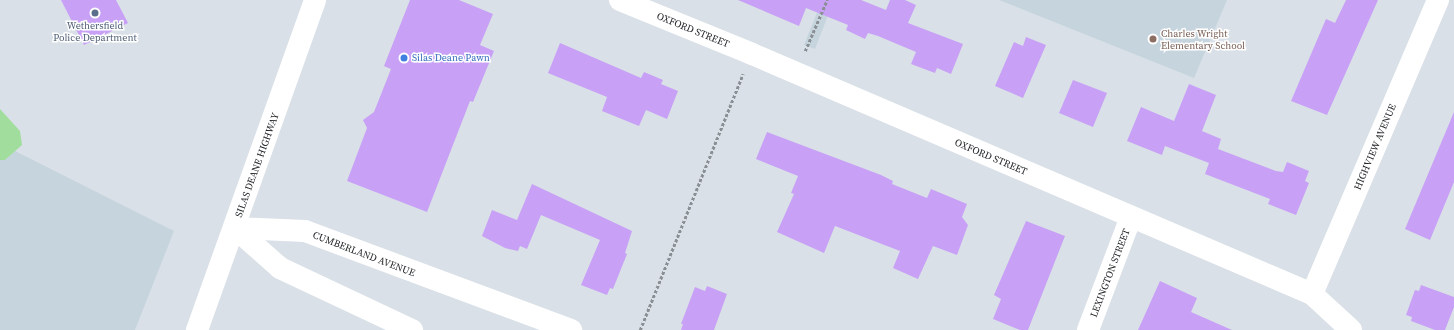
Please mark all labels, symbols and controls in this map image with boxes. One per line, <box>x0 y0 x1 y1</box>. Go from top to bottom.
marker: Wethersfield Police Department <box>90 8 100 18</box>
street label: OXFORD STREET <box>655 10 731 50</box>
place label: Wethersfield Police Department <box>53 19 137 42</box>
place label: Charles Wright Elementary School <box>1161 27 1245 50</box>
marker: Charles Wright Elementary School <box>1148 34 1158 44</box>
place label: Silas Deane Pawn <box>412 52 490 64</box>
marker: Silas Deane Pawn <box>399 53 409 63</box>
street label: HIGHVIEW AVENUE <box>1351 102 1399 192</box>
street label: SILAS DEANE HIGHWAY <box>232 111 282 219</box>
street label: OXFORD STREET <box>953 136 1029 178</box>
street label: LEXINGTON STREET <box>1088 227 1132 319</box>
street label: CUMBERLAND AVENUE <box>311 229 417 279</box>

